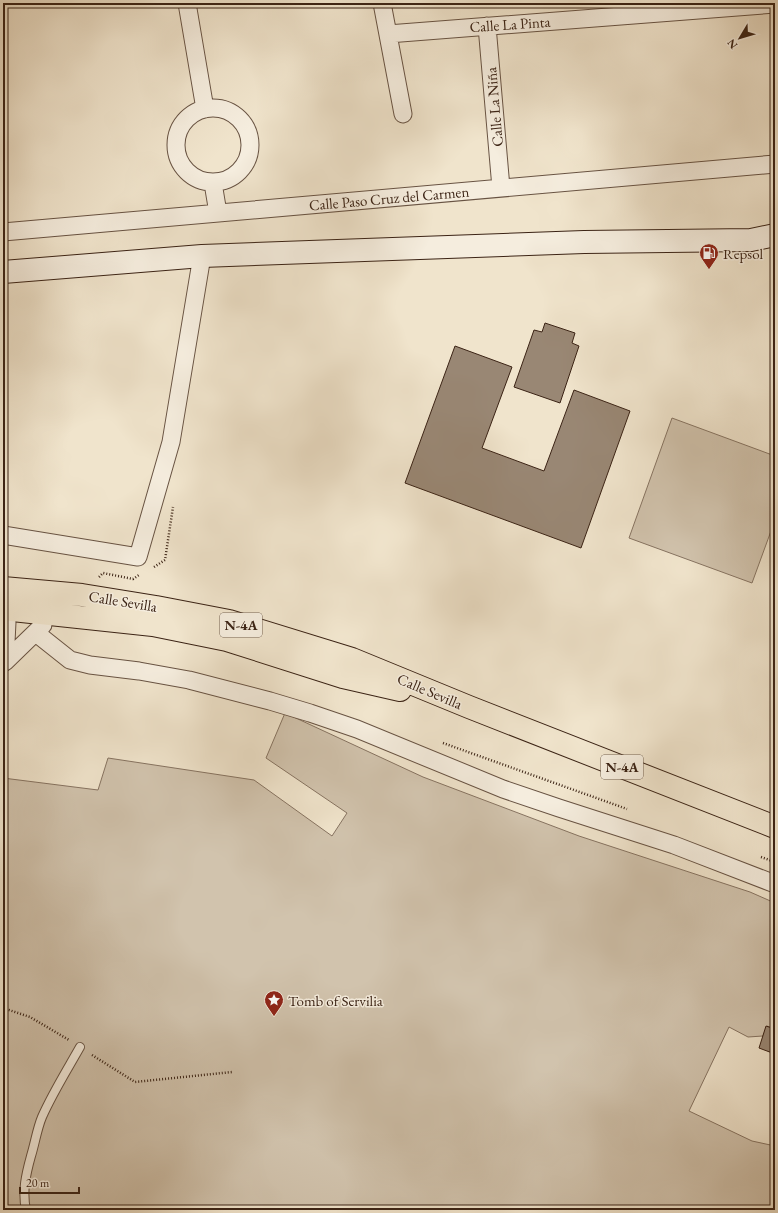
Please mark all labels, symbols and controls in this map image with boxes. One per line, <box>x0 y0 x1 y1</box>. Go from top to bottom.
street label: Calle La Pinta <box>469 12 551 36</box>
north arrow <box>720 18 760 58</box>
text: N <box>724 36 740 52</box>
street label: Calle La Niña <box>481 66 507 148</box>
street label: Calle Paso Cruz del Carmen <box>308 182 470 214</box>
fuel station icon: Repsol <box>698 242 720 270</box>
place label: Repsol <box>723 244 763 263</box>
street label: Calle Sevilla <box>87 586 159 616</box>
road number: N-4A <box>220 613 262 637</box>
street label: Calle Sevilla <box>395 669 465 713</box>
road number: N-4A <box>601 755 643 779</box>
place icon: Tomb of Servilia <box>263 989 285 1017</box>
place label: Tomb of Servilia <box>288 991 383 1010</box>
scale bar <box>20 1169 79 1195</box>
text: 20 m <box>26 1175 50 1191</box>

